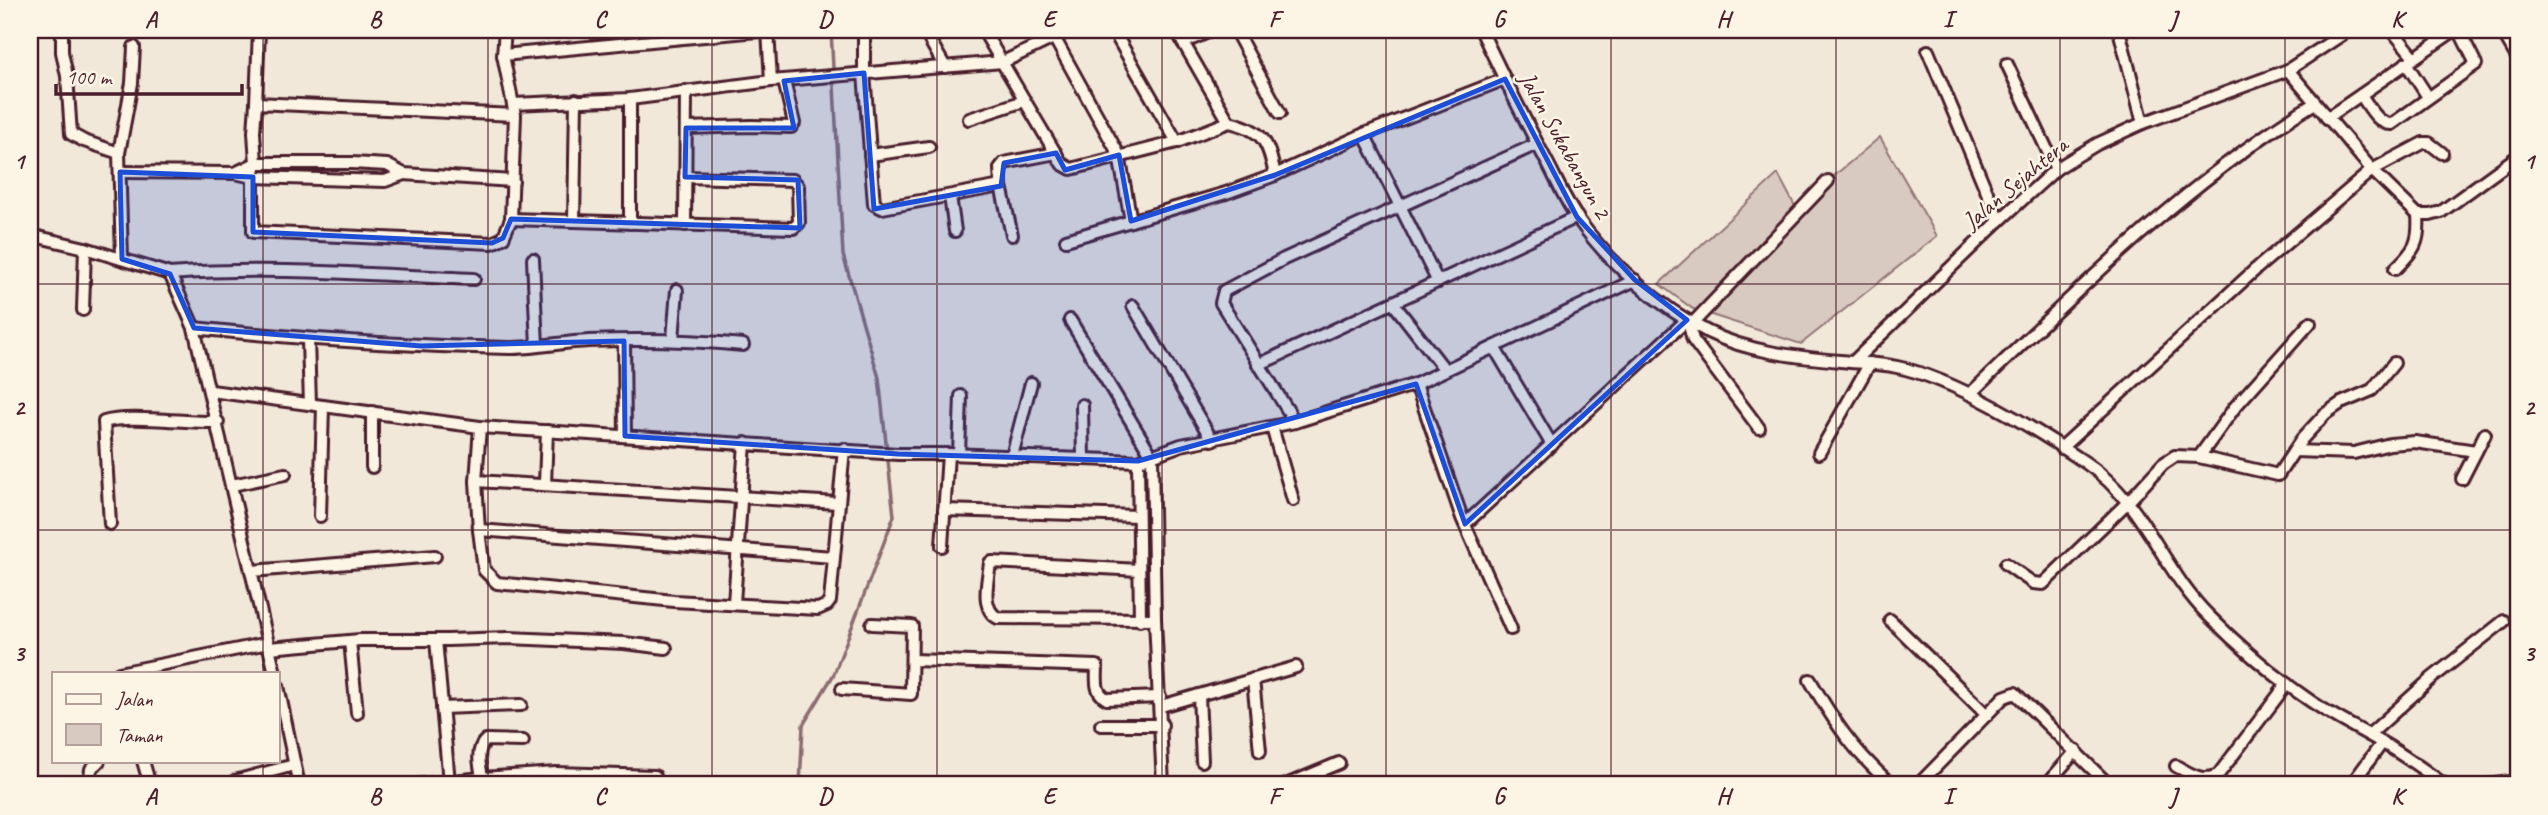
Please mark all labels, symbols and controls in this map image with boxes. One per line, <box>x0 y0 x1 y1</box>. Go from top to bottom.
text: A <box>145 5 159 34</box>
text: B <box>369 5 383 34</box>
text: C <box>595 5 609 34</box>
text: D <box>818 5 834 34</box>
text: E <box>1043 5 1059 34</box>
text: F <box>1269 5 1285 34</box>
text: G <box>1493 5 1508 34</box>
text: H <box>1716 5 1734 34</box>
text: I <box>1943 5 1958 34</box>
text: J <box>2167 5 2180 34</box>
text: K <box>2391 5 2407 34</box>
scale bar <box>56 52 242 96</box>
text: 100 m <box>66 64 113 90</box>
street label: Jalan Sukabangun 2 <box>1512 65 1619 226</box>
street label: Jalan Sejahtera <box>1956 129 2075 236</box>
text: 1 <box>14 147 27 176</box>
text: 1 <box>2524 147 2537 176</box>
text: 2 <box>14 393 27 422</box>
text: 2 <box>2524 393 2537 422</box>
text: 3 <box>14 639 27 668</box>
text: 3 <box>2524 639 2537 668</box>
legend <box>52 672 280 762</box>
text: Jalan <box>115 686 153 712</box>
text: Taman <box>116 722 163 748</box>
text: A <box>145 782 159 811</box>
text: B <box>369 782 383 811</box>
text: C <box>595 782 609 811</box>
text: D <box>818 782 834 811</box>
text: E <box>1043 782 1059 811</box>
text: F <box>1269 782 1285 811</box>
text: G <box>1493 782 1508 811</box>
text: H <box>1716 782 1734 811</box>
text: I <box>1943 782 1958 811</box>
text: J <box>2167 782 2180 811</box>
text: K <box>2391 782 2407 811</box>

